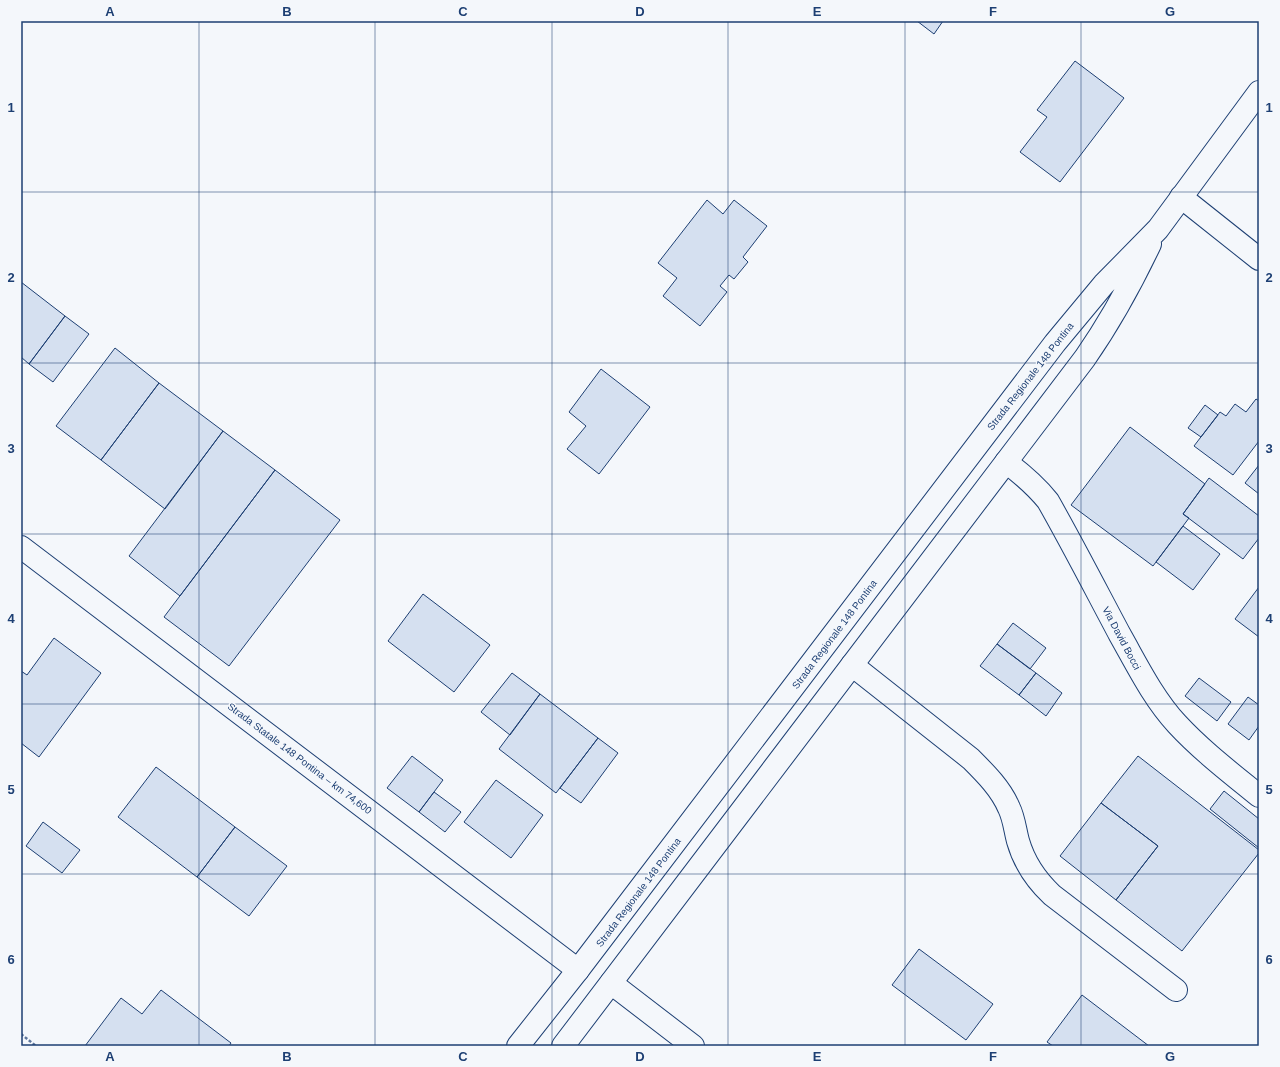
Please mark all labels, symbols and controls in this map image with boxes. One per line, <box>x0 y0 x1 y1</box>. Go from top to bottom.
text: A <box>105 4 115 19</box>
text: B <box>282 4 292 19</box>
text: C <box>458 4 468 19</box>
text: D <box>635 4 645 19</box>
text: E <box>813 4 822 19</box>
text: F <box>989 4 997 19</box>
text: G <box>1165 4 1175 19</box>
text: 1 <box>7 100 15 115</box>
text: 1 <box>1265 100 1273 115</box>
text: 2 <box>7 270 15 285</box>
text: 2 <box>1265 270 1273 285</box>
street label: Strada Regionale 148 Pontina <box>985 320 1076 432</box>
text: 3 <box>7 441 15 456</box>
text: 3 <box>1265 441 1273 456</box>
street label: Strada Regionale 148 Pontina <box>790 577 879 691</box>
street label: Via David Bocci <box>1100 605 1143 672</box>
text: 4 <box>7 611 15 626</box>
text: 4 <box>1265 611 1273 626</box>
street label: Strada Statale 148 Pontina – km 74,600 <box>226 701 374 816</box>
text: 5 <box>7 782 15 797</box>
text: 5 <box>1265 782 1273 797</box>
street label: Strada Regionale 148 Pontina <box>594 835 683 949</box>
text: 6 <box>7 952 15 967</box>
text: 6 <box>1265 952 1273 967</box>
text: A <box>105 1049 115 1064</box>
text: B <box>282 1049 292 1064</box>
text: C <box>458 1049 468 1064</box>
text: D <box>635 1049 645 1064</box>
text: E <box>813 1049 822 1064</box>
text: F <box>989 1049 997 1064</box>
text: G <box>1165 1049 1175 1064</box>

